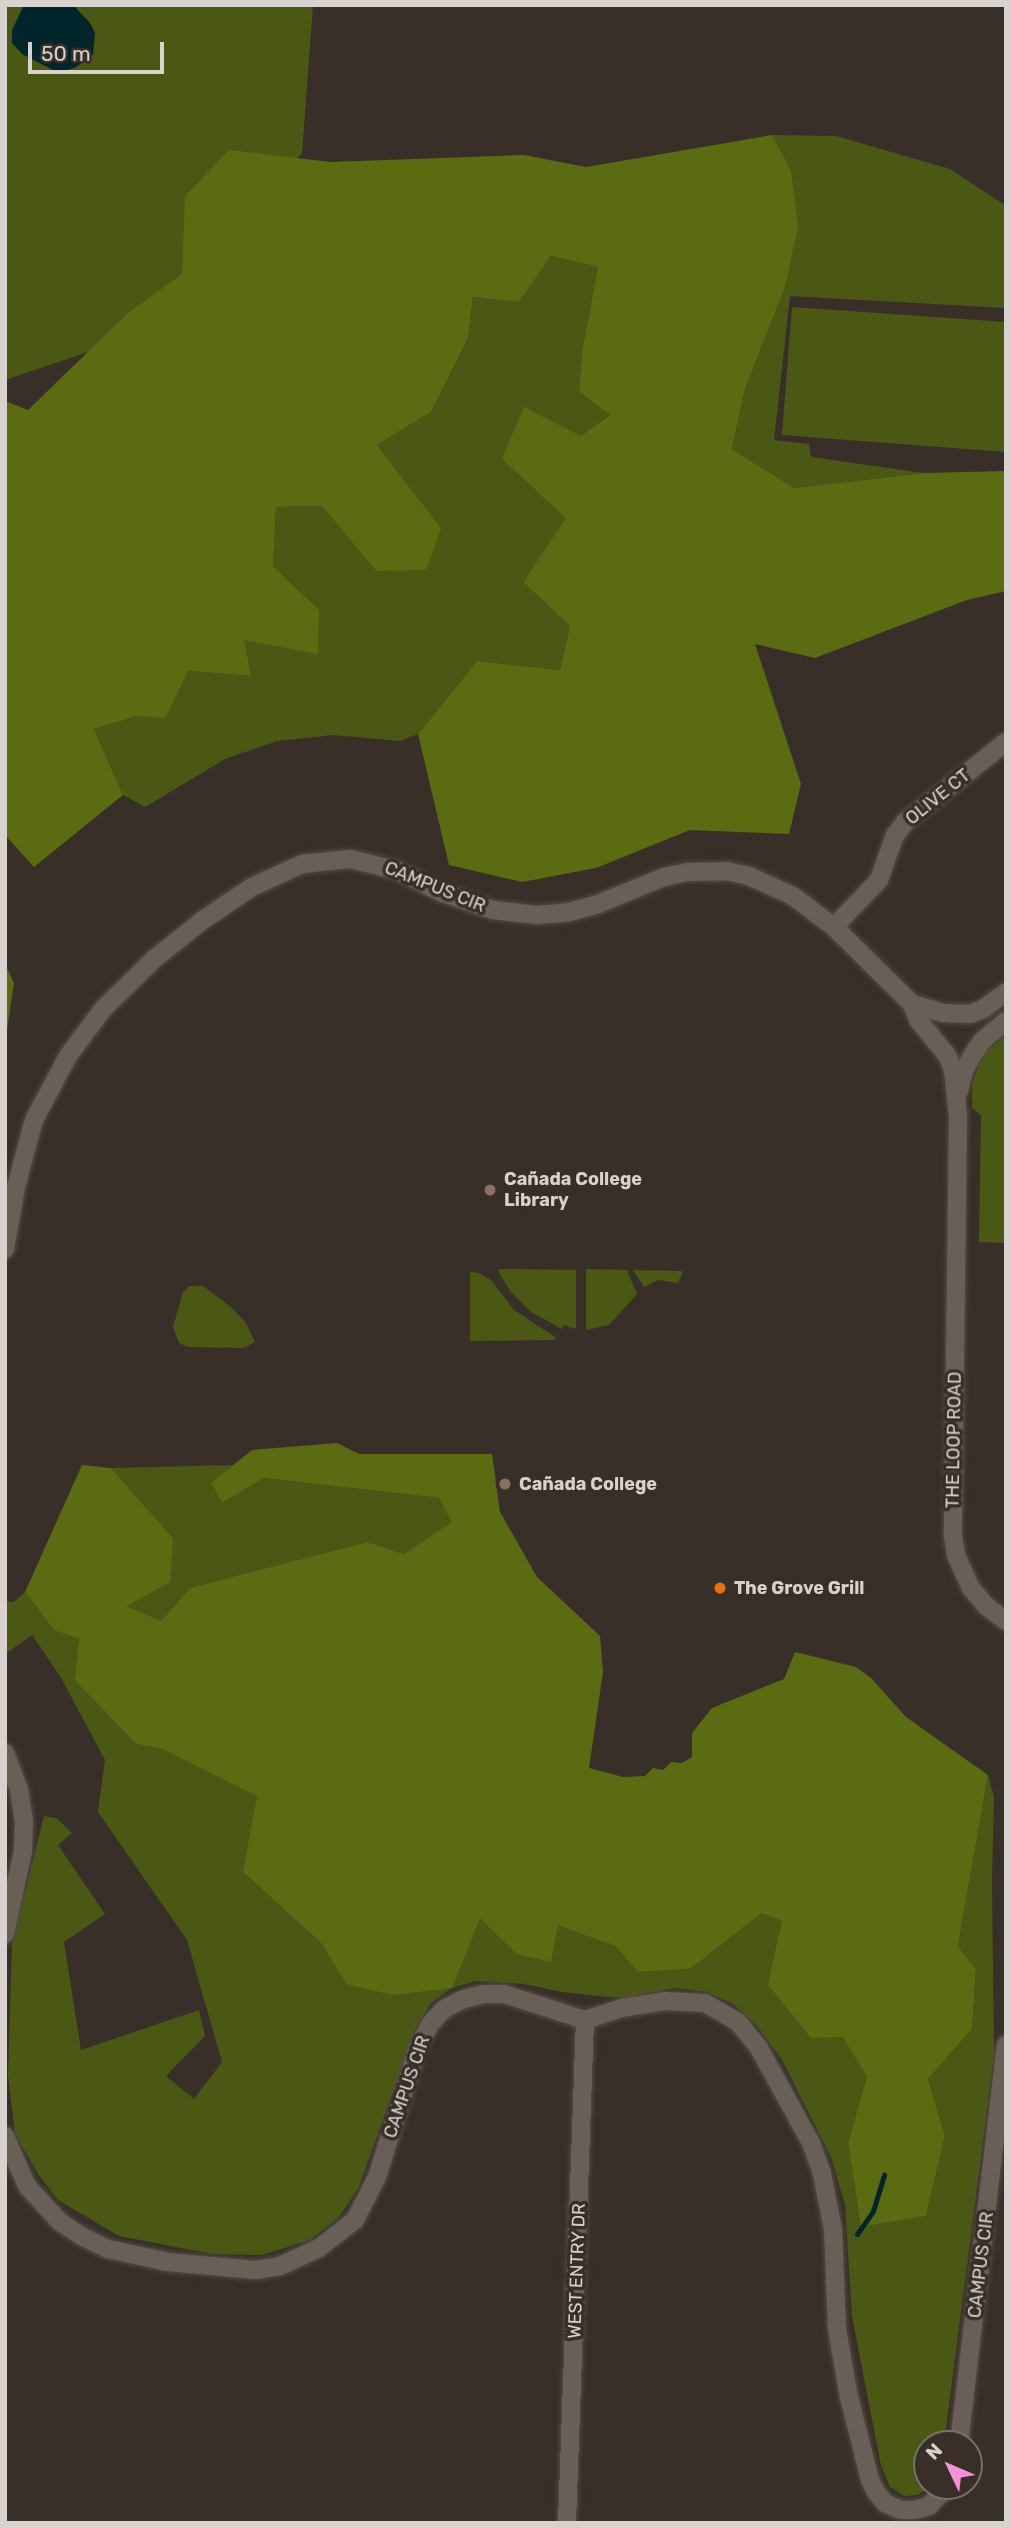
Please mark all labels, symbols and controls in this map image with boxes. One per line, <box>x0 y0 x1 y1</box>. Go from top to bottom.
scale bar <box>32 28 168 72</box>
text: 50 m <box>41 41 91 66</box>
street label: OLIVE CT <box>901 764 975 830</box>
street label: CAMPUS CIR <box>381 857 489 917</box>
place label: Cañada College Library <box>504 1169 642 1212</box>
marker: Cañada College Library <box>482 1182 498 1198</box>
street label: THE LOOP ROAD <box>942 1371 966 1509</box>
place label: Cañada College <box>519 1473 657 1495</box>
marker: Cañada College <box>497 1476 513 1492</box>
place label: The Grove Grill <box>734 1577 864 1599</box>
marker: The Grove Grill <box>712 1580 728 1596</box>
street label: CAMPUS CIR <box>379 2033 435 2141</box>
street label: WEST ENTRY DR <box>564 2202 590 2340</box>
street label: CAMPUS CIR <box>964 2211 998 2319</box>
north arrow <box>913 2430 983 2500</box>
text: N <box>921 2439 947 2464</box>

